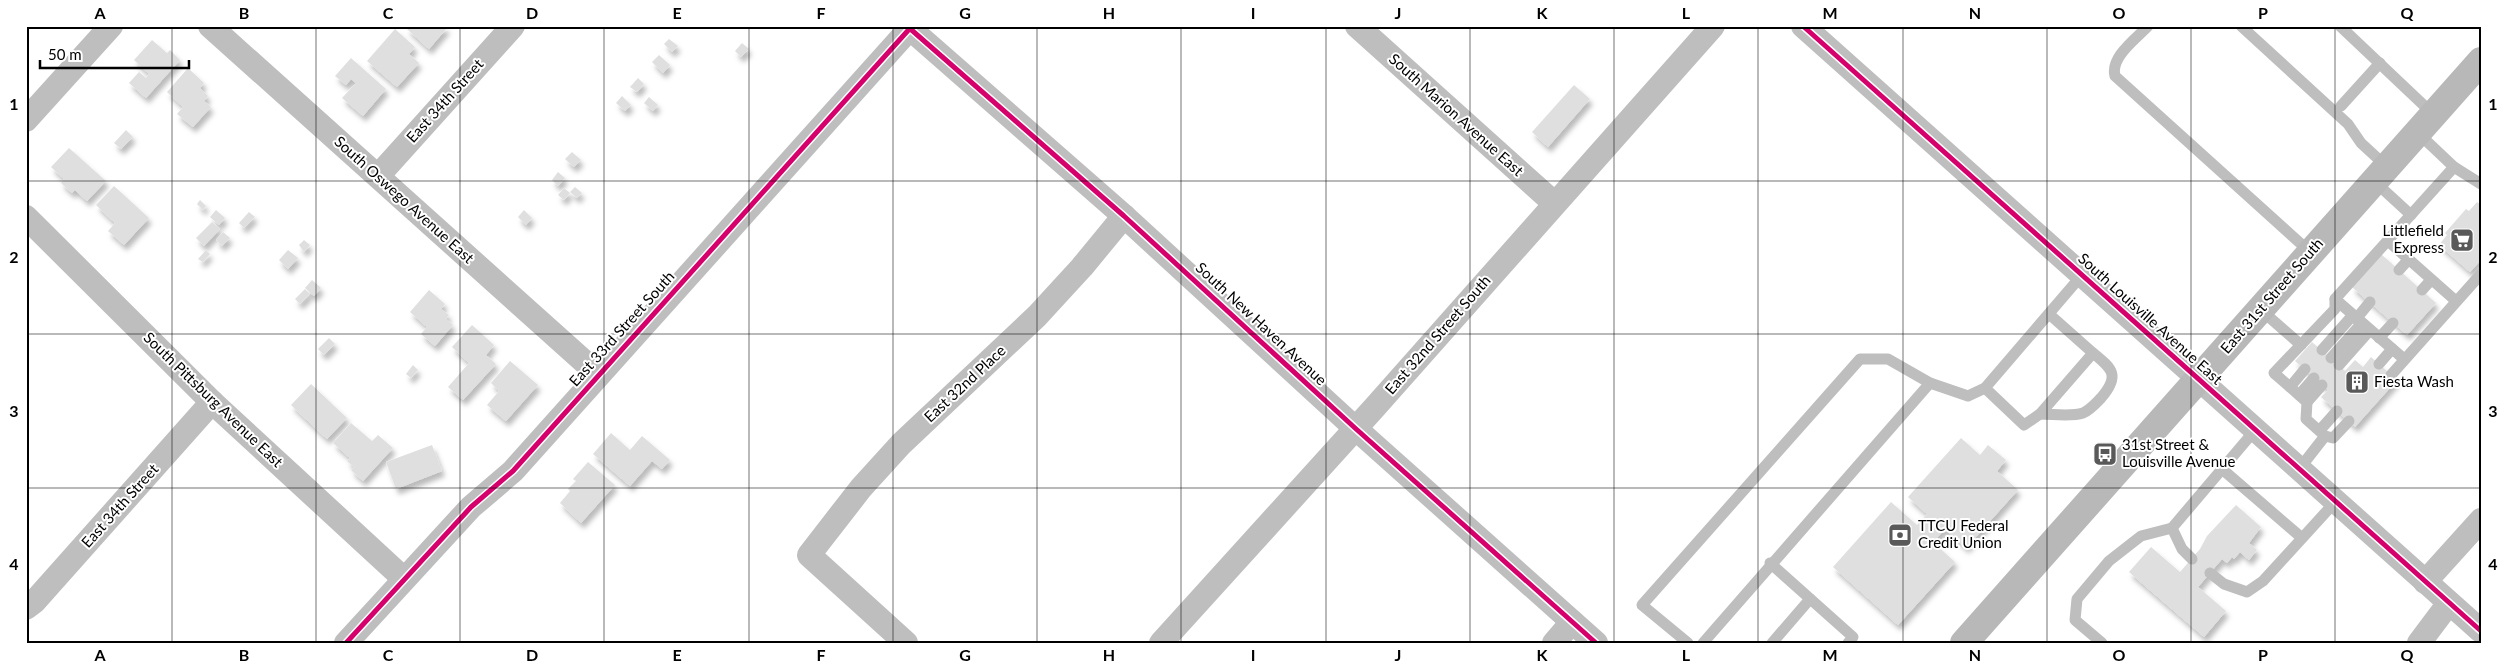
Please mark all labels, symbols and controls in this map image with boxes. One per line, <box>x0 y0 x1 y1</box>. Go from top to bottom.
text: A <box>93 3 106 22</box>
text: B <box>239 3 249 22</box>
text: C <box>383 3 394 22</box>
text: D <box>526 3 538 22</box>
text: E <box>672 3 682 22</box>
text: F <box>816 3 826 22</box>
text: G <box>959 3 971 22</box>
text: H <box>1103 3 1115 22</box>
text: I <box>1251 3 1255 22</box>
text: J <box>1395 3 1401 22</box>
text: K <box>1537 3 1549 22</box>
text: L <box>1682 3 1691 22</box>
text: M <box>1822 3 1838 22</box>
text: N <box>1969 3 1981 22</box>
text: O <box>2113 3 2126 22</box>
text: P <box>2258 3 2268 22</box>
text: Q <box>2401 3 2414 22</box>
scale bar <box>40 38 189 70</box>
text: 50 m <box>48 45 82 63</box>
street label: South Marion Avenue East <box>1386 49 1528 180</box>
street label: East 34th Street <box>402 54 487 146</box>
text: 1 <box>9 94 19 113</box>
text: 1 <box>2488 94 2498 113</box>
street label: South Oswego Avenue East <box>331 132 479 267</box>
place label: Littlefield Express <box>2383 221 2444 256</box>
supermarket icon: Littlefield Express <box>2449 227 2475 253</box>
street label: East 31st Street South <box>2216 234 2326 357</box>
text: 2 <box>9 247 19 266</box>
text: 2 <box>2488 247 2498 266</box>
street label: South Louisville Avenue East <box>2075 249 2227 388</box>
street label: South New Haven Avenue <box>1193 258 1331 389</box>
street label: East 33rd Street South <box>565 267 678 390</box>
street label: East 32nd Street South <box>1381 271 1494 398</box>
street label: South Pittsburg Avenue East <box>140 328 287 471</box>
street label: East 32nd Place <box>920 341 1009 426</box>
building icon: Fiesta Wash <box>2344 369 2370 395</box>
place label: Fiesta Wash <box>2374 372 2454 390</box>
text: 3 <box>9 401 19 420</box>
text: 3 <box>2488 401 2498 420</box>
place label: 31st Street & Louisville Avenue <box>2122 435 2235 470</box>
bus stop icon: 31st Street & Louisville Avenue <box>2092 441 2118 467</box>
street label: East 34th Street <box>77 459 162 551</box>
place label: TTCU Federal Credit Union <box>1918 516 2009 551</box>
bank icon: TTCU Federal Credit Union <box>1887 522 1913 548</box>
text: 4 <box>9 554 19 573</box>
text: 4 <box>2488 554 2498 573</box>
text: A <box>93 645 106 664</box>
text: B <box>239 645 249 664</box>
text: C <box>383 645 394 664</box>
text: D <box>526 645 538 664</box>
text: E <box>672 645 682 664</box>
text: F <box>816 645 826 664</box>
text: G <box>959 645 971 664</box>
text: H <box>1103 645 1115 664</box>
text: I <box>1251 645 1255 664</box>
text: J <box>1395 645 1401 664</box>
text: K <box>1537 645 1549 664</box>
text: L <box>1682 645 1691 664</box>
text: M <box>1822 645 1838 664</box>
text: N <box>1969 645 1981 664</box>
text: O <box>2113 645 2126 664</box>
text: P <box>2258 645 2268 664</box>
text: Q <box>2401 645 2414 664</box>

